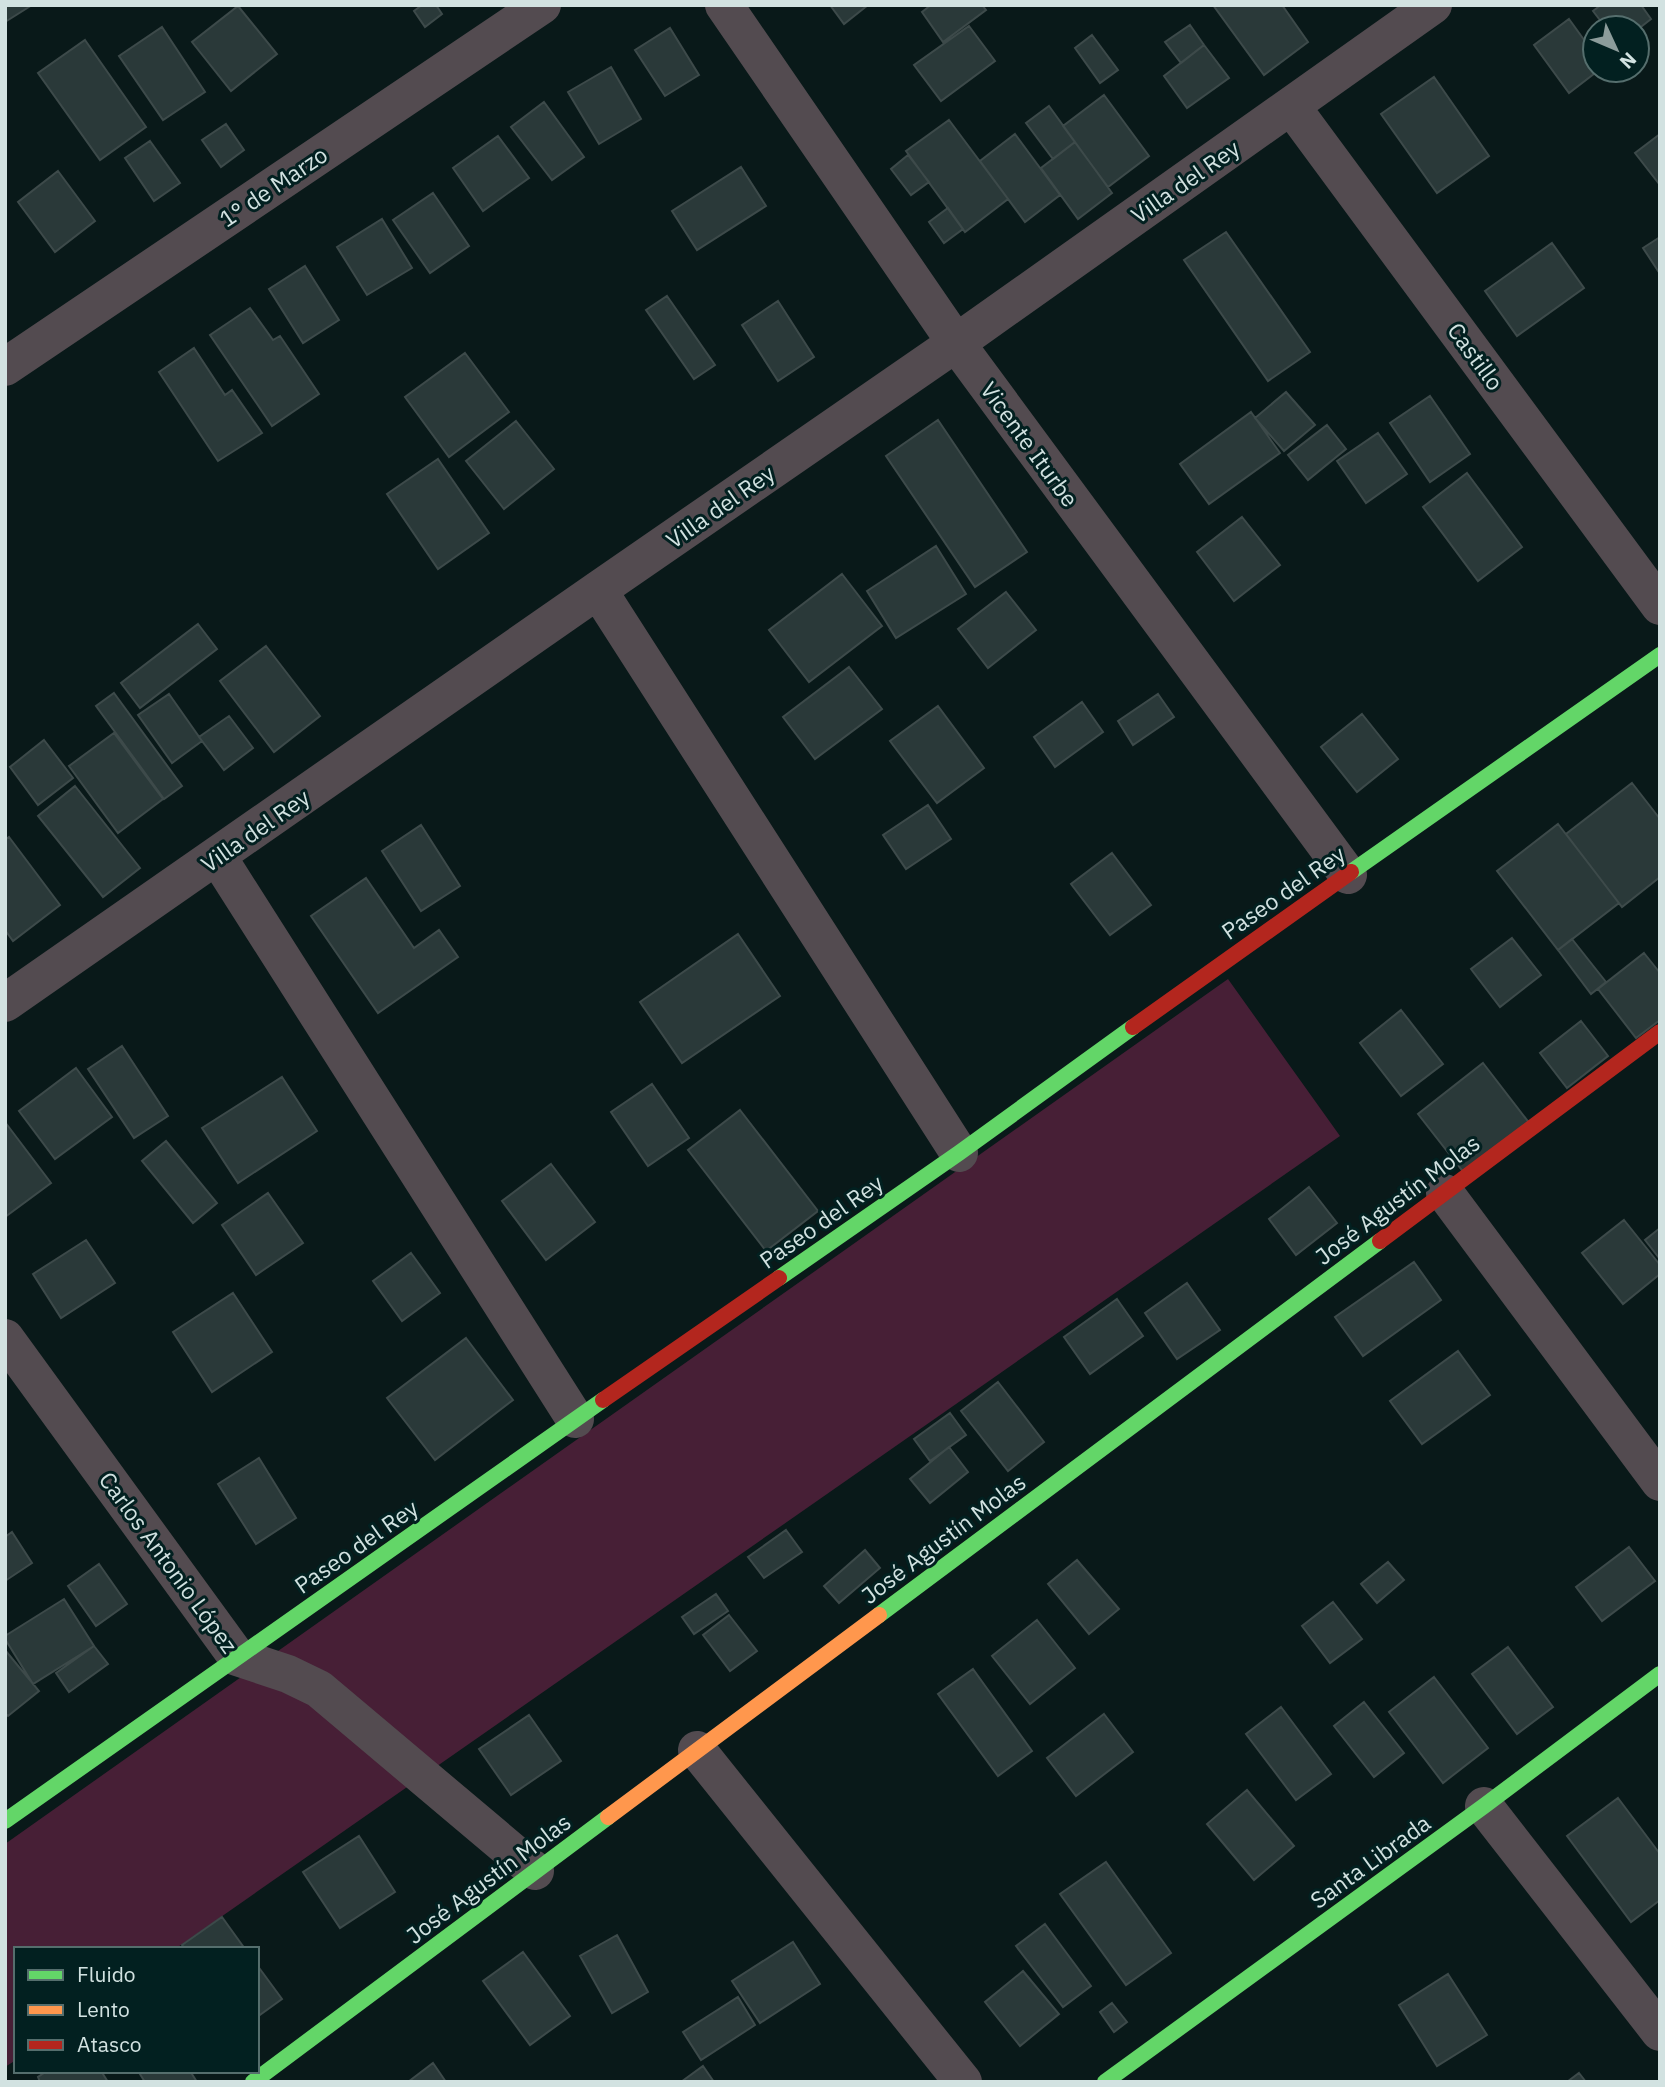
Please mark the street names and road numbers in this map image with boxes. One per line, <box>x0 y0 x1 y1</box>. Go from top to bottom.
street label: Villa del Rey <box>1125 132 1246 229</box>
street label: 1° de Marzo <box>213 139 333 233</box>
street label: Castillo <box>1441 316 1511 396</box>
street label: Vicente Iturbe <box>974 375 1086 513</box>
street label: Villa del Rey <box>660 457 781 554</box>
street label: Villa del Rey <box>195 781 316 878</box>
street label: Paseo del Rey <box>1215 838 1351 946</box>
street label: José Agustín Molas <box>1309 1127 1485 1271</box>
street label: Paseo del Rey <box>753 1167 889 1275</box>
street label: Carlos Antonio López <box>93 1465 245 1659</box>
street label: José Agustín Molas <box>855 1466 1031 1610</box>
street label: Paseo del Rey <box>288 1492 424 1600</box>
street label: José Agustín Molas <box>400 1806 576 1950</box>
street label: Santa Librada <box>1304 1807 1436 1915</box>

